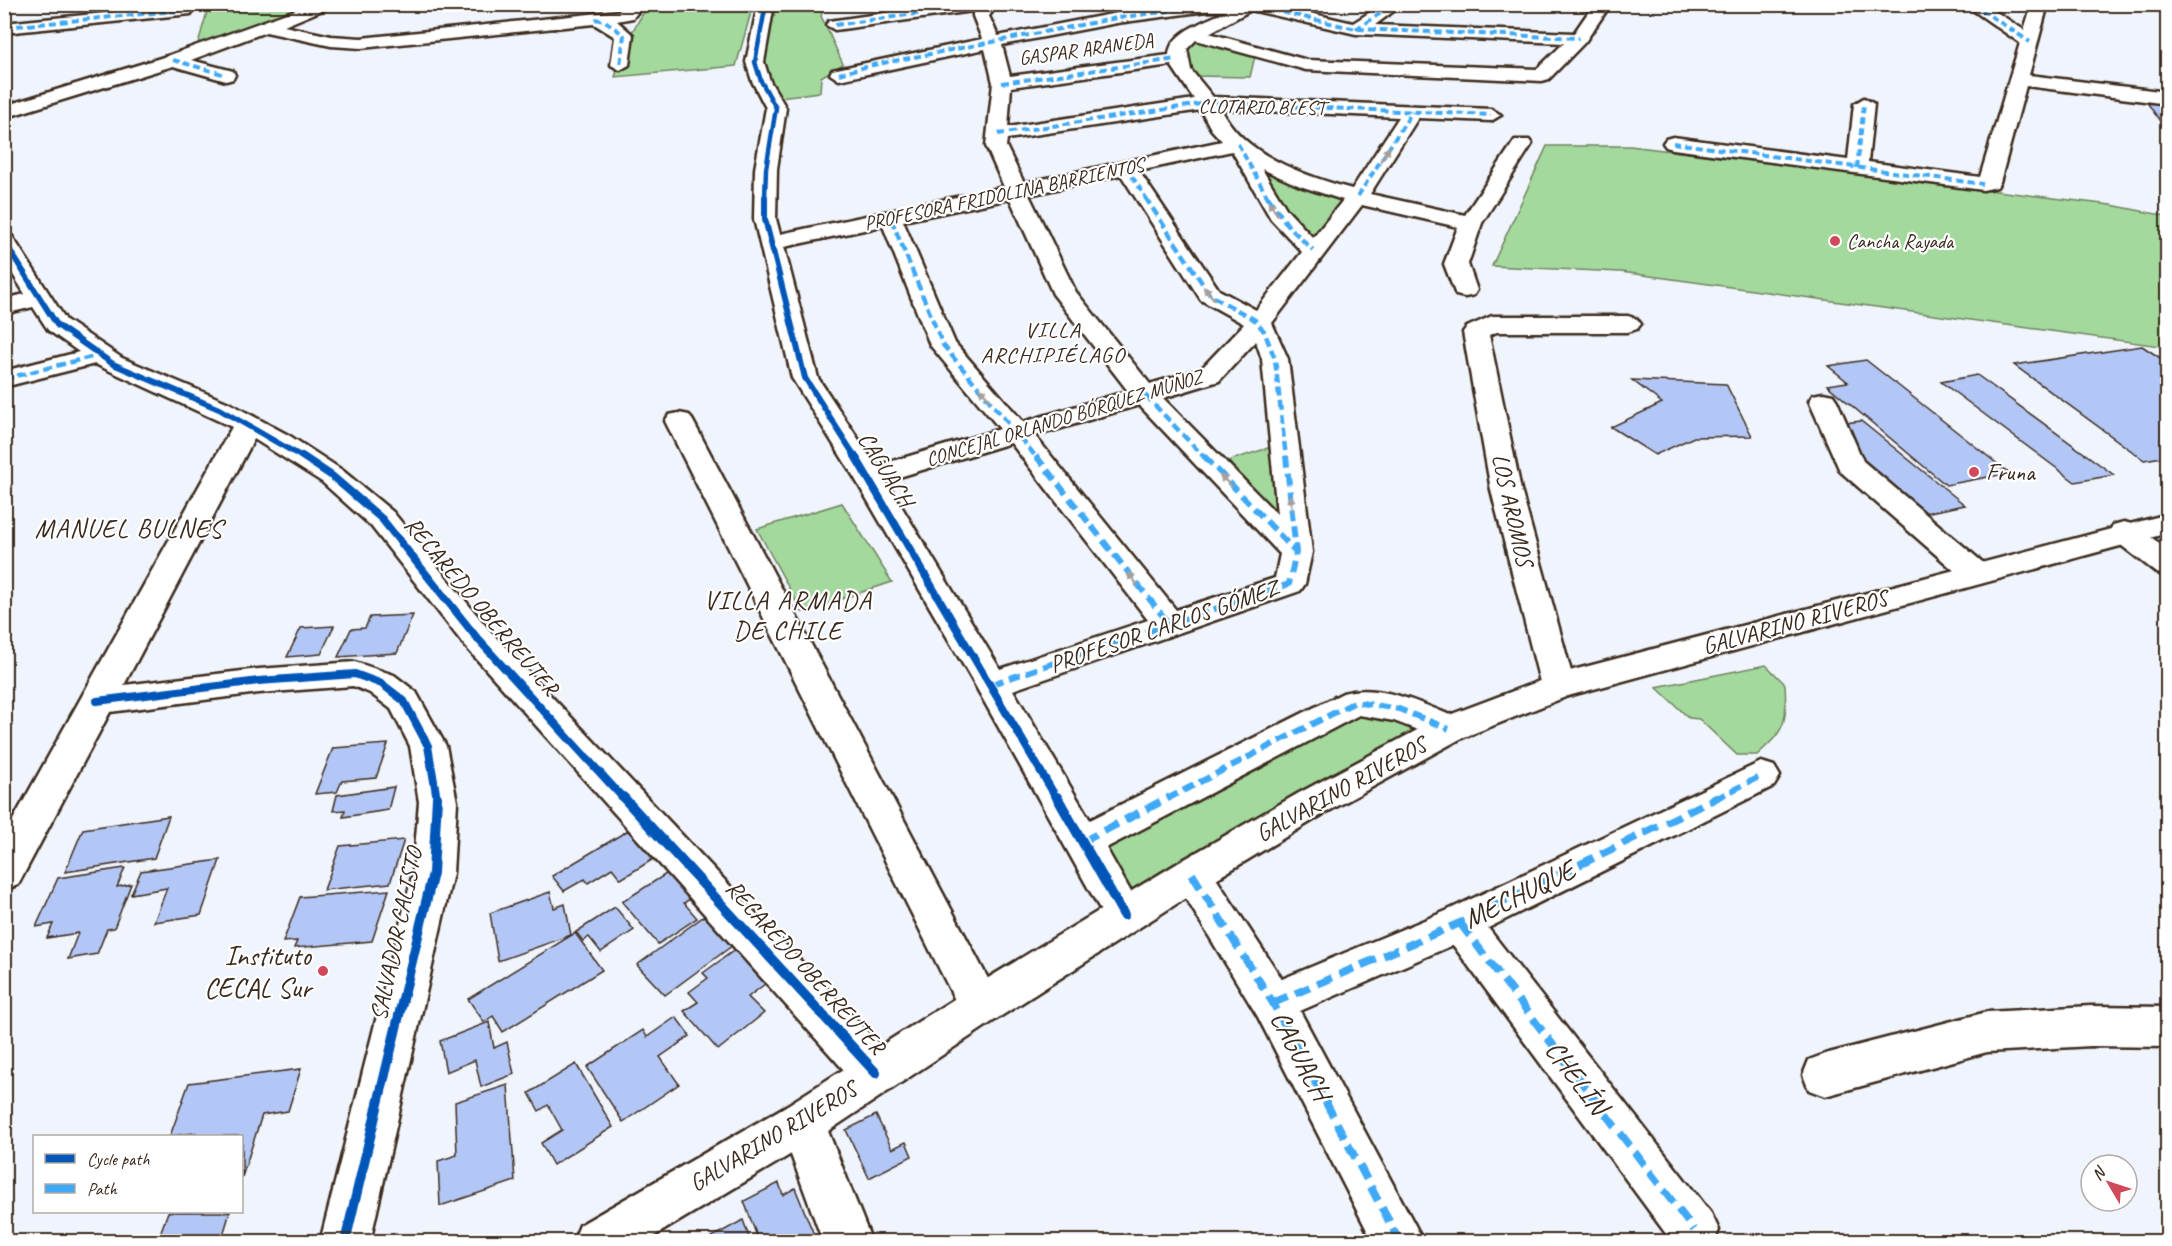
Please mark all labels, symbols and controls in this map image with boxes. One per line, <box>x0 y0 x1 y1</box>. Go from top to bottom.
street label: GASPAR ARANEDA <box>1017 27 1156 71</box>
street label: CLOTARIO BLEST <box>1198 93 1330 121</box>
one-way arrow <box>1379 146 1390 162</box>
street label: PROFESORA FRIDOLINA BARRIENTOS <box>862 151 1150 236</box>
one-way arrow <box>1268 200 1279 216</box>
place label: Cancha Rayada <box>1847 229 1955 254</box>
marker: Cancha Rayada <box>1828 234 1842 248</box>
one-way arrow <box>1203 285 1216 301</box>
district label: VILLA ARCHIPIÉLAGO <box>981 316 1126 369</box>
street label: CONCEJAL ORLANDO BÓRQUEZ MUÑOZ <box>923 363 1208 472</box>
one-way arrow <box>978 387 992 402</box>
street label: CAGUACH <box>851 426 923 516</box>
street label: LOS AROMOS <box>1485 451 1541 573</box>
place label: Fruna <box>1986 457 2036 487</box>
marker: Fruna <box>1967 465 1981 479</box>
one-way arrow <box>1219 474 1233 488</box>
one-way arrow <box>1286 494 1296 513</box>
street label: RECAREDO OBERREUTER <box>398 510 567 703</box>
district label: MANUEL BULNES <box>35 512 227 545</box>
one-way arrow <box>1127 571 1140 587</box>
street label: PROFESOR CARLOS GÓMEZ <box>1046 572 1286 679</box>
street label: GALVARINO RIVEROS <box>1699 582 1894 661</box>
district label: VILLA ARMADA DE CHILE <box>704 584 873 647</box>
street label: GALVARINO RIVEROS <box>1250 728 1434 848</box>
street label: SALVADOR CALISTO <box>363 842 430 1023</box>
street label: MECHUQUE <box>1457 851 1584 936</box>
street label: RECAREDO OBERREUTER <box>720 873 894 1062</box>
place label: Instituto CECAL Sur <box>204 938 314 1005</box>
marker: Instituto CECAL Sur <box>316 964 330 978</box>
street label: CAGUACH <box>1263 1004 1341 1109</box>
street label: CHELÍN <box>1538 1033 1619 1124</box>
street label: GALVARINO RIVEROS <box>684 1072 865 1198</box>
legend <box>33 1135 243 1213</box>
text: Cycle path <box>87 1148 150 1170</box>
north arrow <box>2079 1153 2139 1213</box>
text: N <box>2087 1162 2111 1184</box>
text: Path <box>87 1178 117 1200</box>

